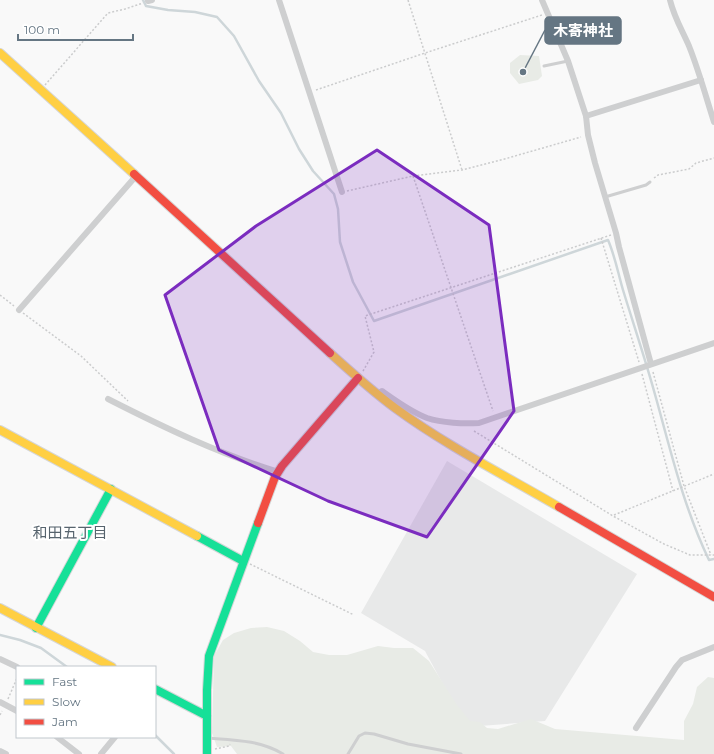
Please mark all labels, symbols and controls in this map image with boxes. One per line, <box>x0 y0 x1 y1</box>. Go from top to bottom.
scale bar <box>18 16 133 42</box>
callout: 木寄神社 <box>545 17 621 44</box>
text: 木寄神社 <box>553 21 613 40</box>
text: 100 m <box>24 22 60 37</box>
district label: 和田五丁目 <box>32 523 108 542</box>
legend <box>16 666 156 738</box>
text: Fast <box>52 674 77 689</box>
text: Slow <box>52 694 81 709</box>
text: Jam <box>51 714 78 729</box>

